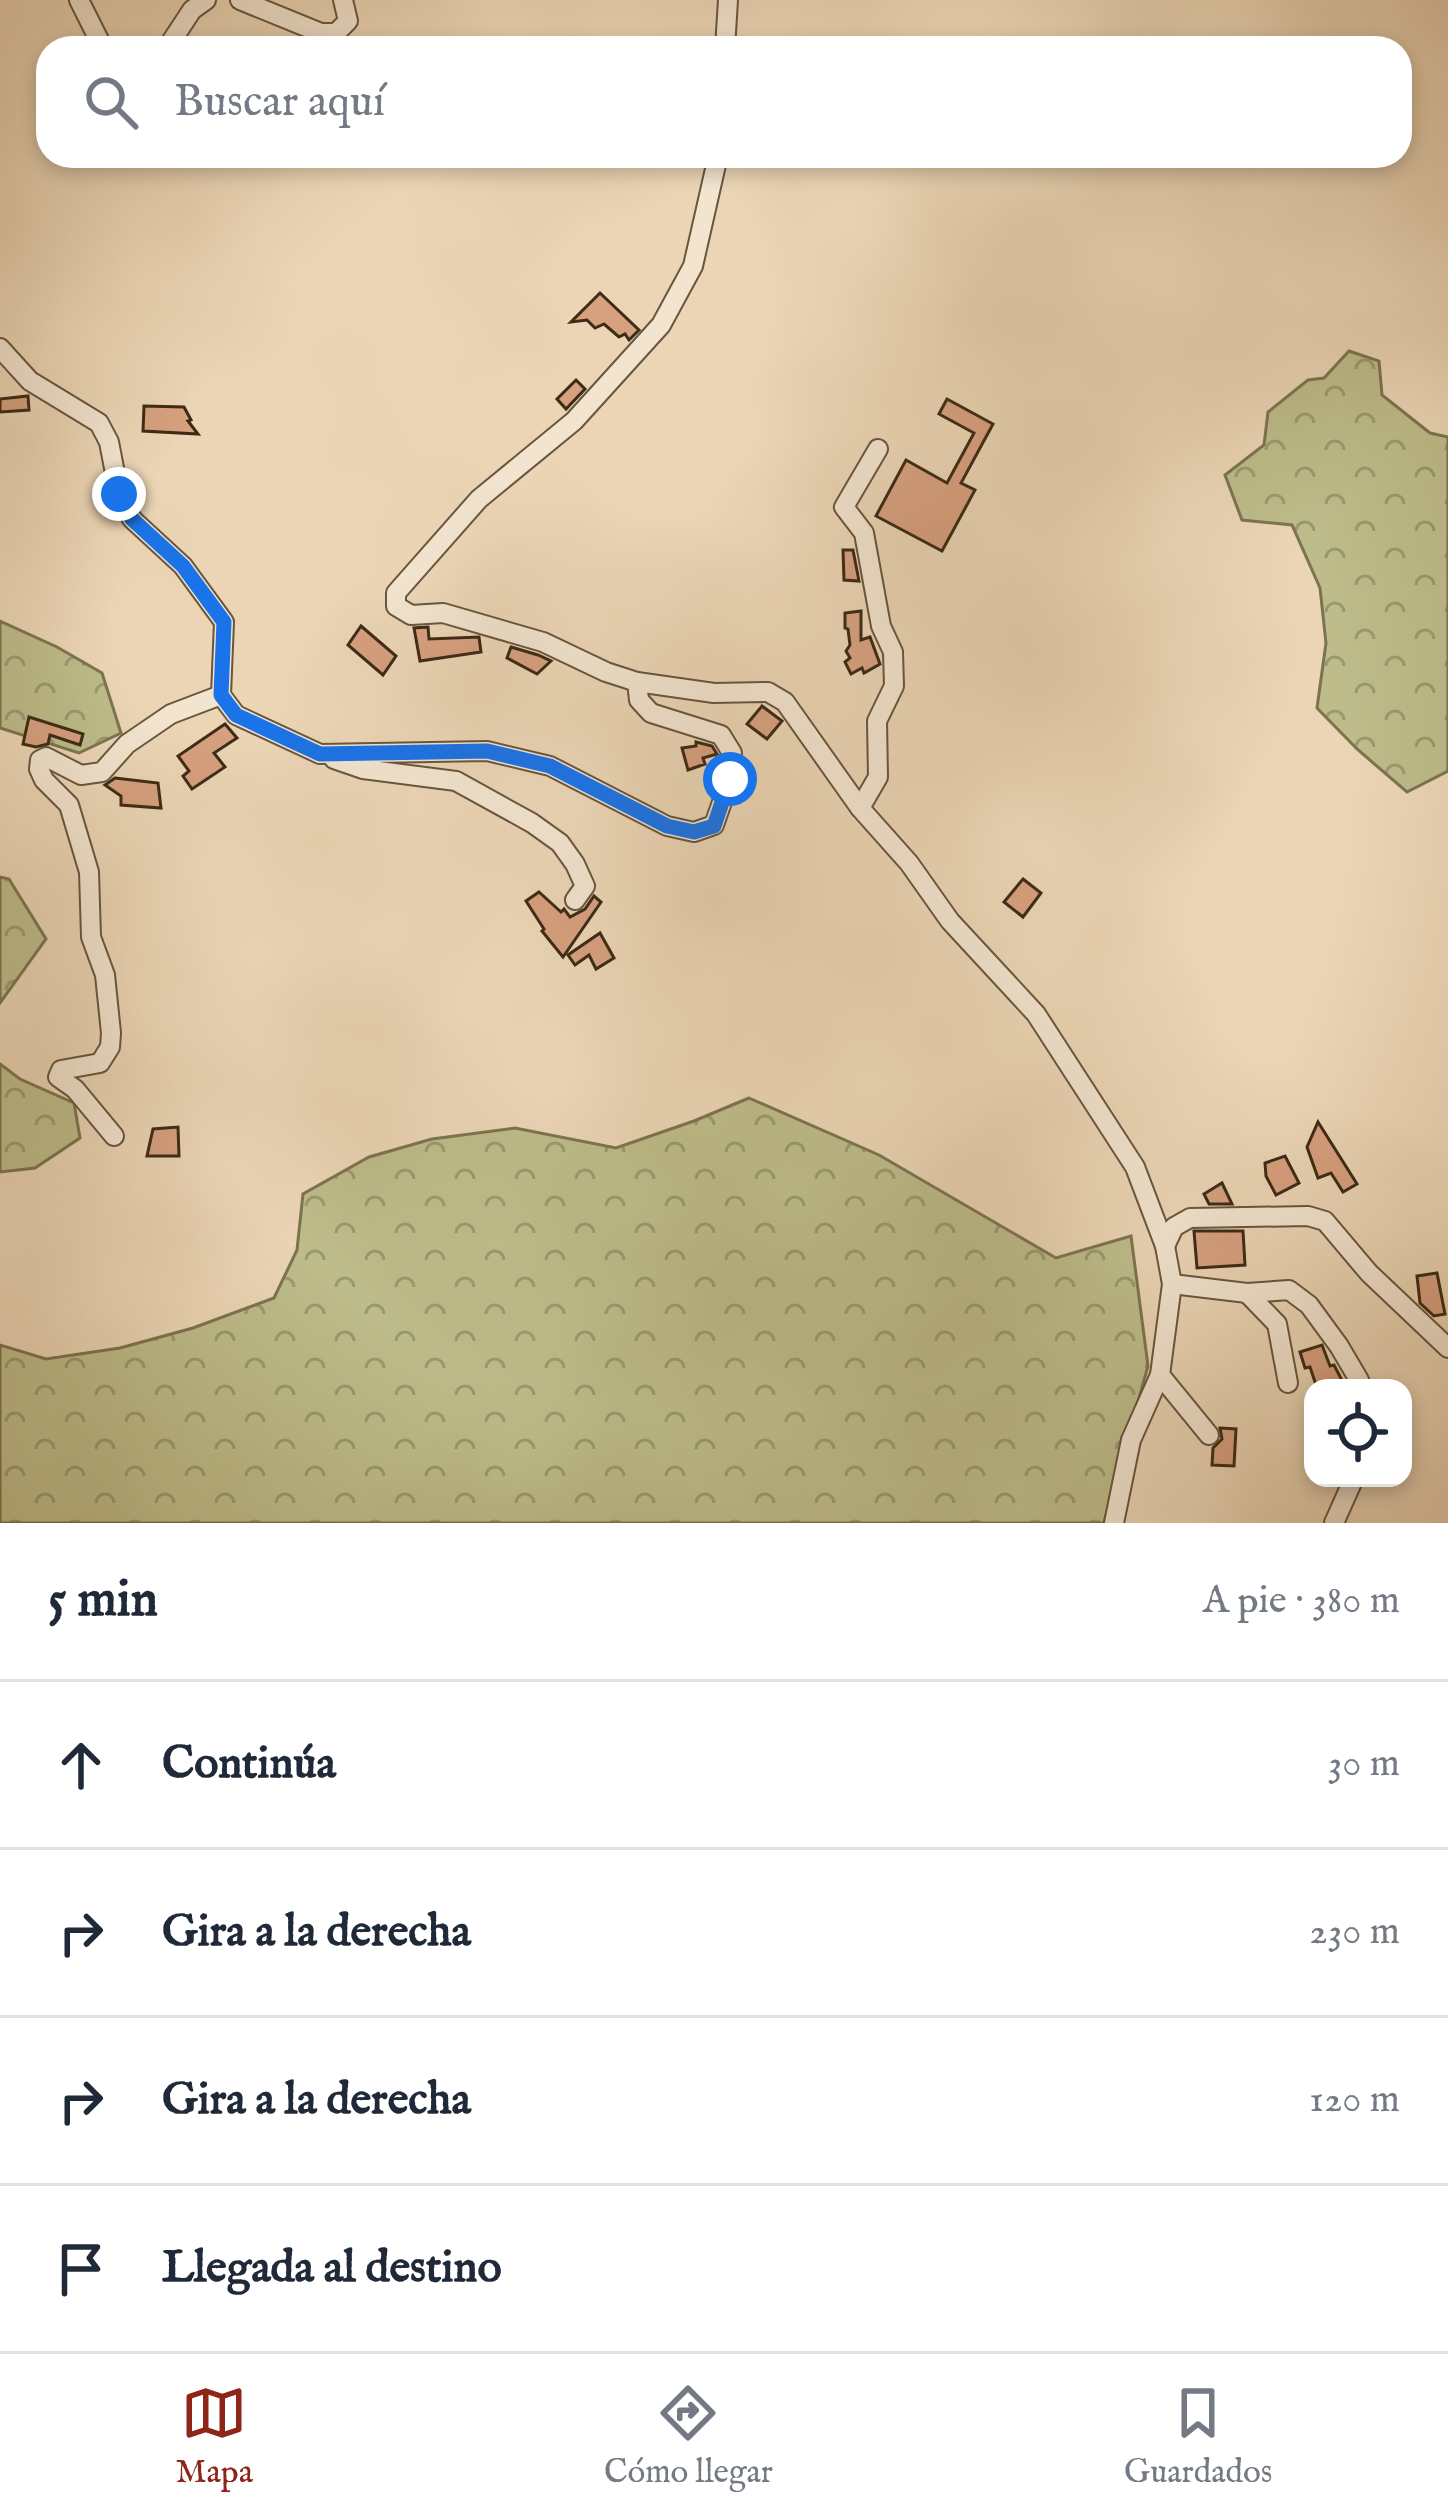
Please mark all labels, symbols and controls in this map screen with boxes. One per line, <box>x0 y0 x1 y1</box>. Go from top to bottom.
search box <box>36 36 1412 168</box>
icon: search <box>78 69 144 135</box>
text: Buscar aquí <box>174 74 385 131</box>
route end <box>92 467 146 521</box>
route start <box>703 752 757 806</box>
map controls <box>1304 1379 1412 1487</box>
button: locate <box>1304 1379 1412 1487</box>
text: 5 min <box>48 1569 158 1634</box>
text: A pie · 380 m <box>1203 1577 1400 1626</box>
icon: ahead <box>48 1732 114 1798</box>
text: Continúa <box>162 1736 336 1793</box>
text: 30 m <box>1328 1740 1400 1789</box>
icon: right <box>48 1900 114 1966</box>
text: Gira a la derecha <box>162 1904 471 1961</box>
text: 230 m <box>1309 1908 1400 1957</box>
icon: right <box>48 2068 114 2134</box>
text: Gira a la derecha <box>162 2072 471 2129</box>
text: 120 m <box>1309 2076 1400 2125</box>
icon: arrive <box>48 2236 114 2302</box>
text: Llegada al destino <box>162 2240 502 2297</box>
tab: Mapa <box>175 2380 253 2494</box>
tab: Cómo llegar <box>604 2380 773 2494</box>
tab: Guardados <box>1124 2380 1272 2494</box>

